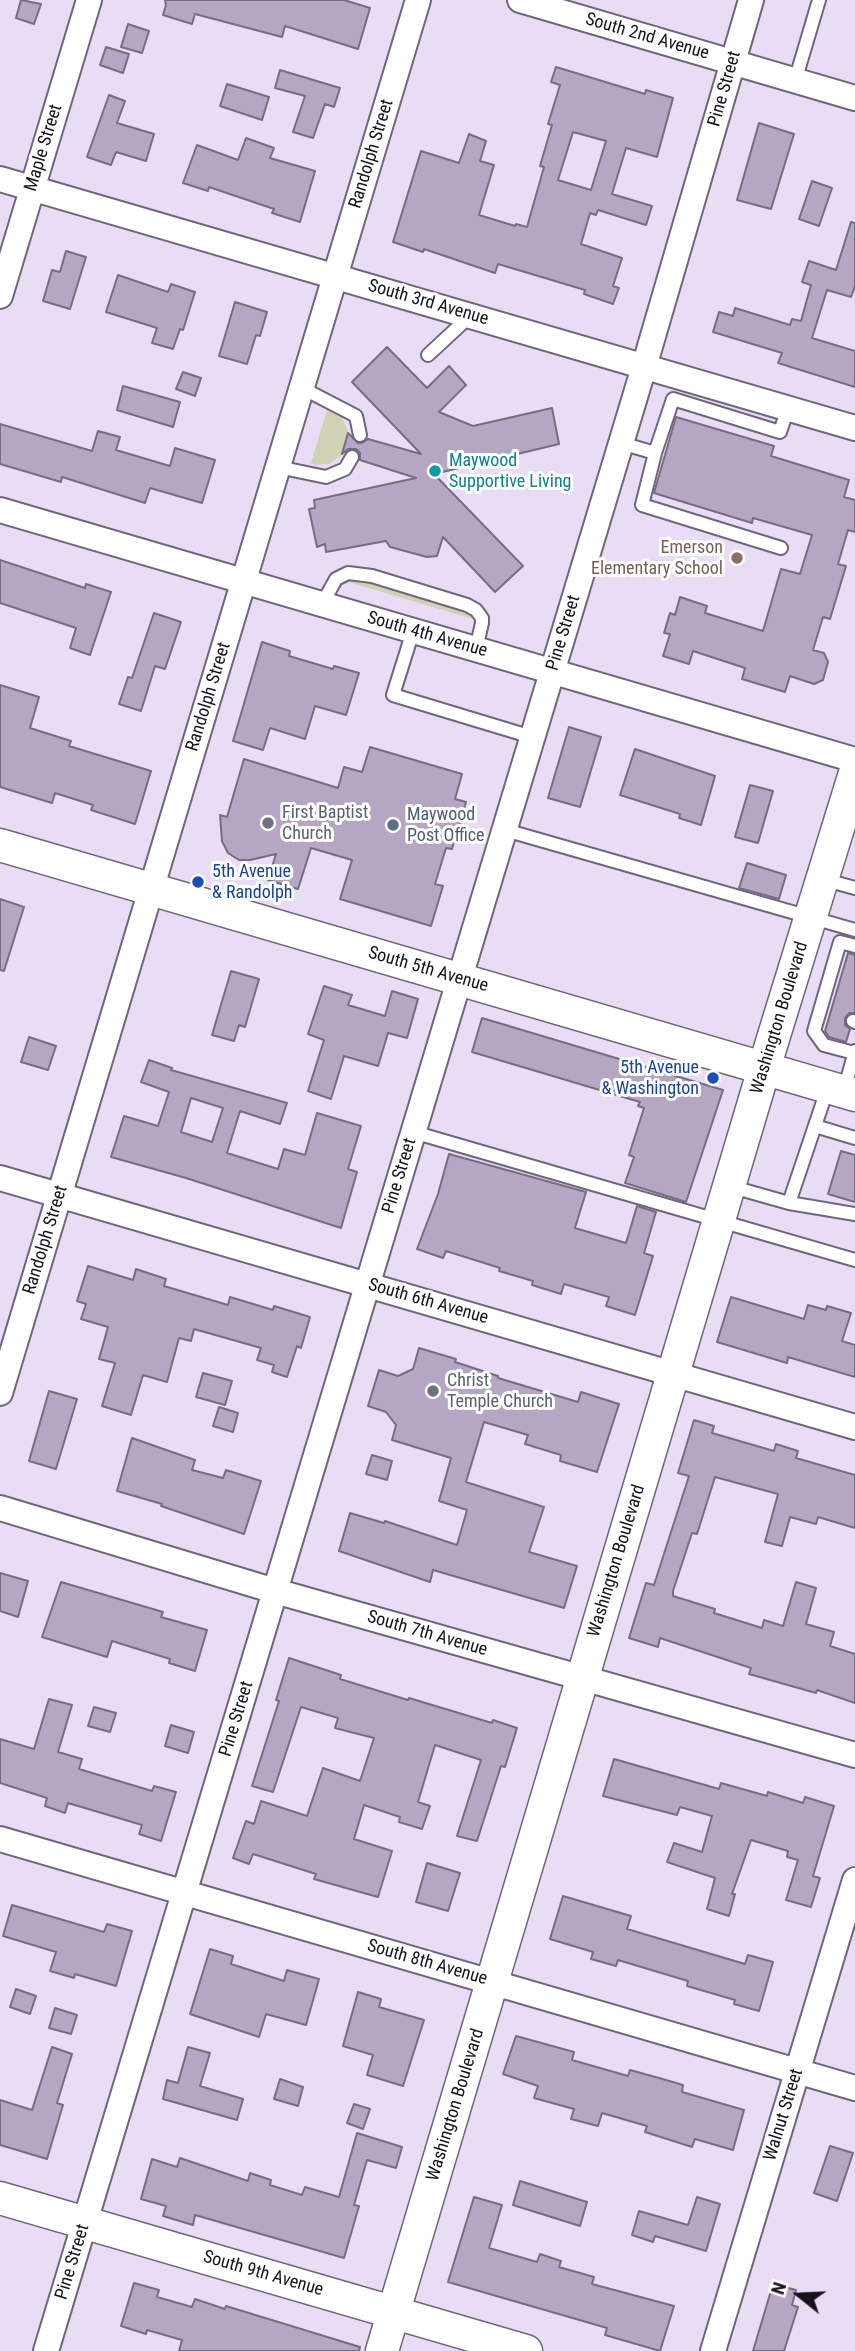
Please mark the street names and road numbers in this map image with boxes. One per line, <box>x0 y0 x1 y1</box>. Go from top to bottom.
street label: South 2nd Avenue <box>583 9 711 65</box>
street label: Pine Street <box>704 49 746 129</box>
street label: Randolph Street <box>345 97 399 211</box>
street label: Maple Street <box>21 102 67 194</box>
street label: South 3rd Avenue <box>365 275 491 331</box>
street label: Pine Street <box>542 593 586 673</box>
street label: South 4th Avenue <box>364 608 490 662</box>
street label: Randolph Street <box>182 640 236 754</box>
street label: Washington Boulevard <box>747 939 813 1097</box>
street label: South 5th Avenue <box>365 943 491 997</box>
street label: Pine Street <box>378 1136 422 1216</box>
street label: Randolph Street <box>19 1183 73 1297</box>
street label: South 6th Avenue <box>365 1275 491 1329</box>
street label: Washington Boulevard <box>584 1482 650 1640</box>
street label: South 7th Avenue <box>364 1607 490 1661</box>
street label: Pine Street <box>215 1679 259 1759</box>
street label: South 8th Avenue <box>364 1936 490 1990</box>
street label: Washington Boulevard <box>423 2026 489 2184</box>
street label: Walnut Street <box>760 2066 808 2164</box>
street label: Pine Street <box>51 2222 95 2302</box>
street label: South 9th Avenue <box>200 2247 326 2301</box>

